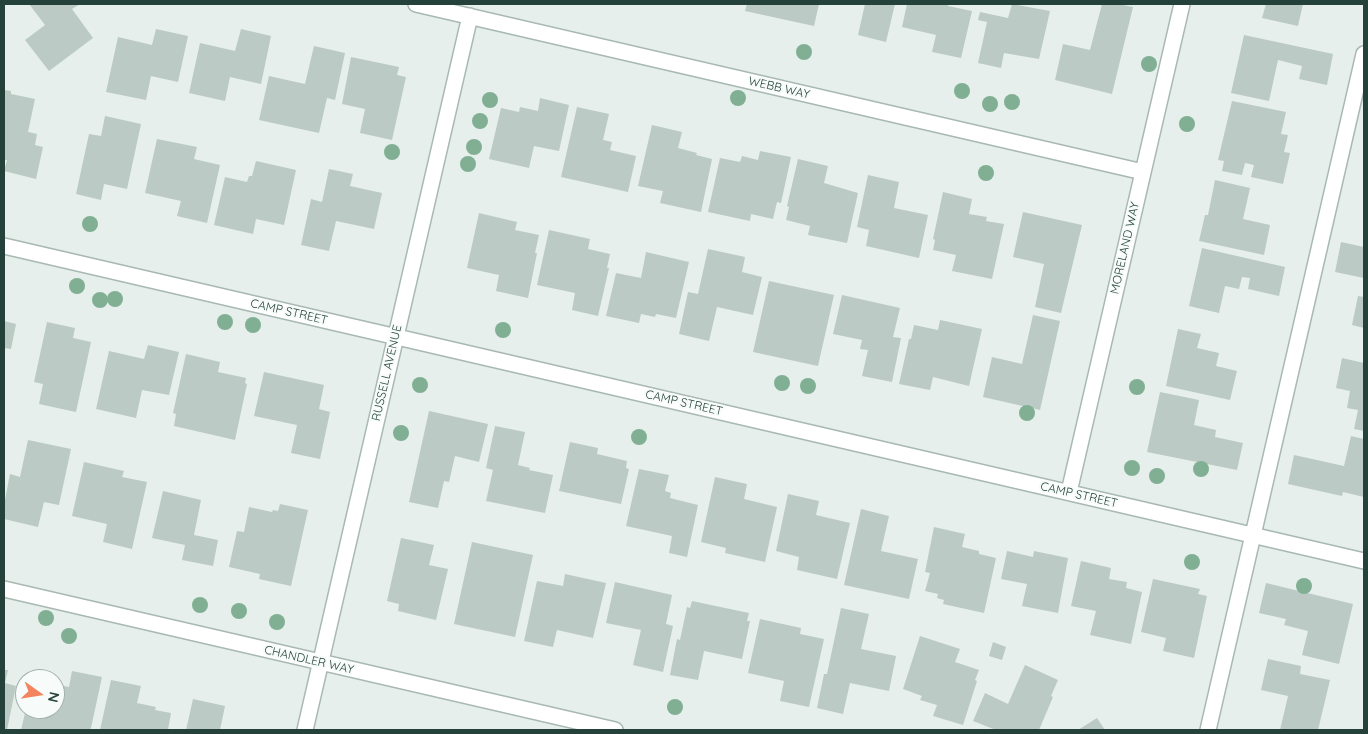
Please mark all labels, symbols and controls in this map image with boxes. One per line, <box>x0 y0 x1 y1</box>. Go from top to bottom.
street label: WEBB WAY <box>747 74 811 102</box>
street label: MORELAND WAY <box>1107 201 1143 295</box>
street label: CAMP STREET <box>249 296 329 328</box>
street label: RUSSELL AVENUE <box>369 323 405 423</box>
street label: CAMP STREET <box>644 387 724 419</box>
street label: CAMP STREET <box>1039 479 1119 511</box>
street label: CHANDLER WAY <box>263 643 355 677</box>
north arrow <box>15 669 65 719</box>
text: N <box>44 690 64 704</box>

